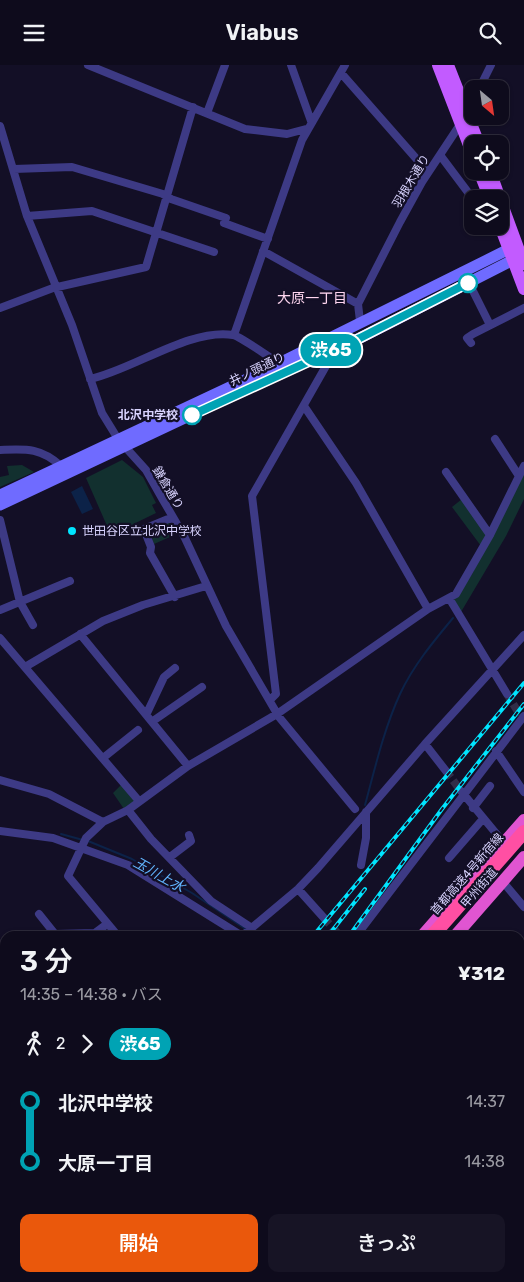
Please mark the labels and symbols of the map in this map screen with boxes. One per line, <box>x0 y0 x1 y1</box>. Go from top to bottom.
north arrow <box>464 80 509 125</box>
street label: 羽根木通り <box>390 152 432 210</box>
unlabelled marker <box>458 273 478 293</box>
district label: 大原一丁目 <box>277 290 347 307</box>
line badge: 渋65 <box>302 334 360 366</box>
street label: 井ノ頭通り <box>227 350 287 388</box>
marker: 北沢中学校 <box>182 405 202 425</box>
place label: 北沢中学校 <box>118 408 178 422</box>
street label: 鎌倉通り <box>150 464 186 512</box>
place label: 世田谷区立北沢中学校 <box>82 524 202 538</box>
marker: 世田谷区立北沢中学校 <box>66 525 78 537</box>
street label: 首都高速4号新宿線 <box>428 830 506 918</box>
water label: 玉川上水 <box>130 854 189 897</box>
street label: 甲州街道 <box>458 865 500 911</box>

